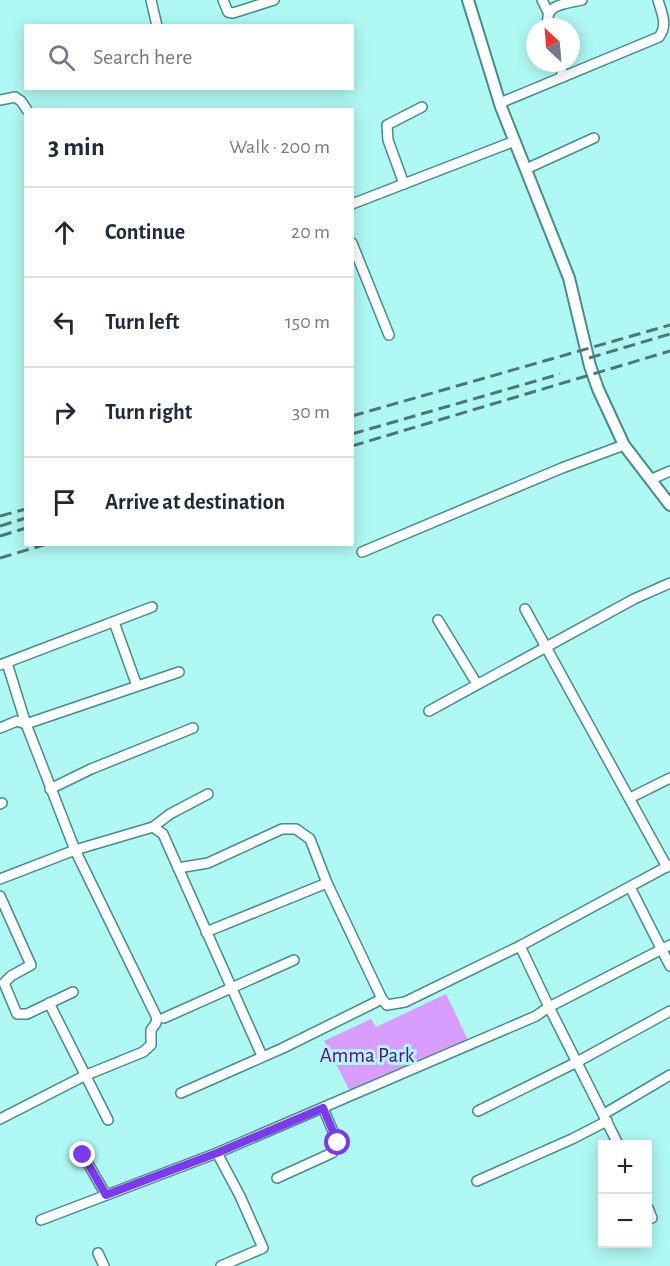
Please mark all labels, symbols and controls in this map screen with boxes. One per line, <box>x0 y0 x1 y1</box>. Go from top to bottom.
north arrow <box>526 18 580 72</box>
search box <box>24 24 354 90</box>
icon: search <box>45 41 78 74</box>
text: Search here <box>93 46 192 68</box>
text: 3 min <box>48 134 105 160</box>
text: Walk · 200 m <box>229 137 330 157</box>
icon: ahead <box>48 216 81 249</box>
text: Continue <box>105 221 185 243</box>
text: 20 m <box>291 222 330 242</box>
icon: left <box>48 306 81 339</box>
text: Turn left <box>105 311 179 333</box>
text: 150 m <box>285 312 330 332</box>
icon: right <box>48 396 81 429</box>
text: Turn right <box>105 401 192 423</box>
text: 30 m <box>292 402 330 422</box>
icon: arrive <box>48 486 81 519</box>
text: Arrive at destination <box>105 491 285 513</box>
park label: Amma Park <box>320 1045 415 1066</box>
route start <box>324 1129 350 1155</box>
map controls <box>598 1140 652 1248</box>
button: + <box>598 1140 652 1194</box>
route end <box>69 1141 95 1167</box>
button: − <box>598 1194 652 1248</box>

